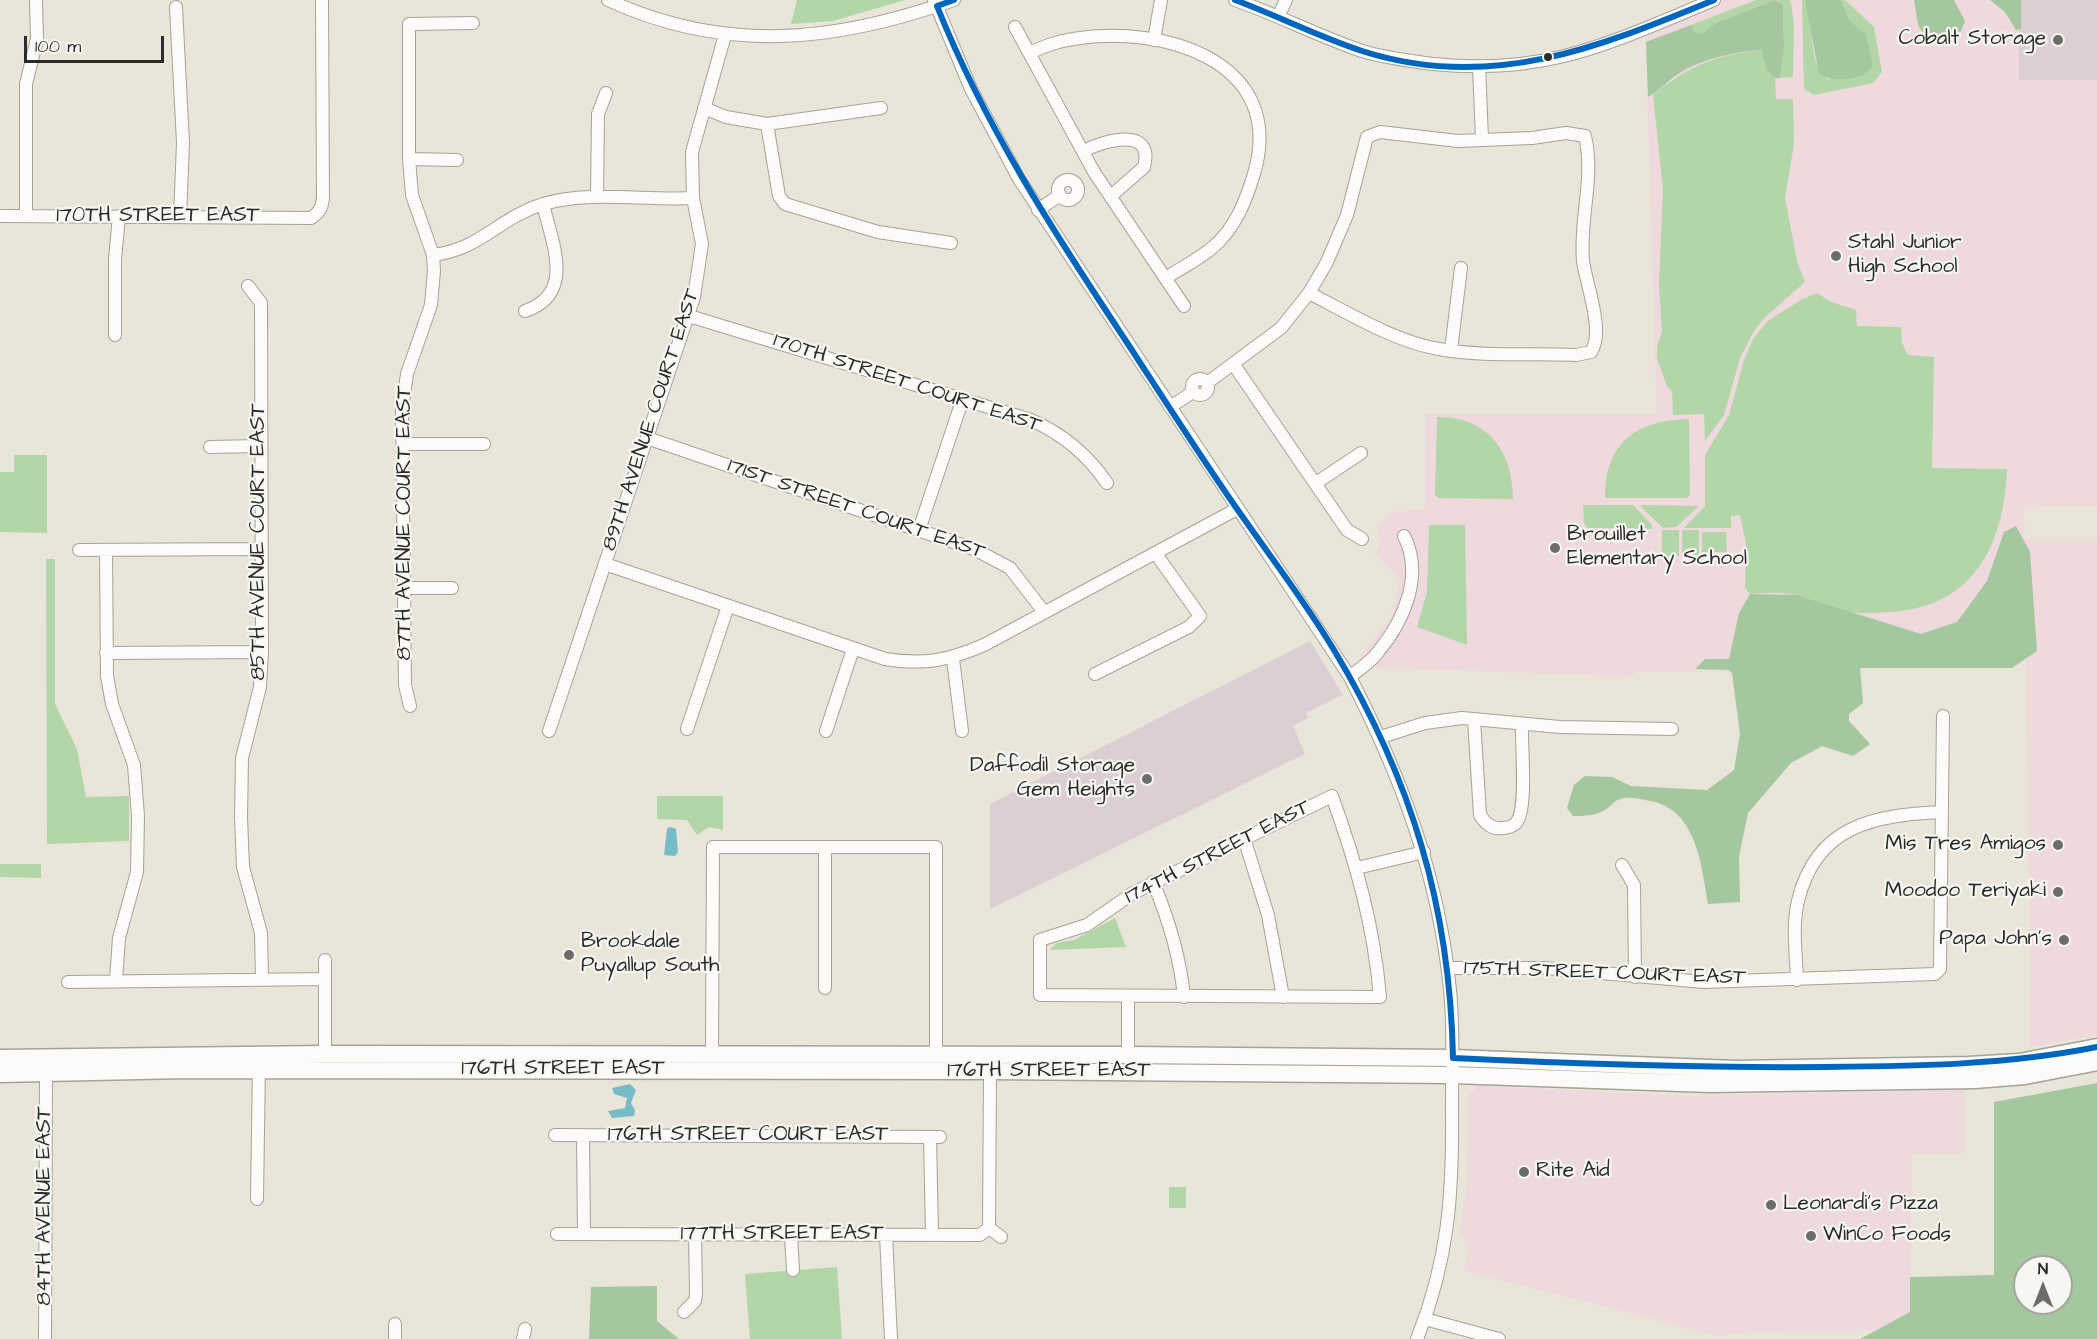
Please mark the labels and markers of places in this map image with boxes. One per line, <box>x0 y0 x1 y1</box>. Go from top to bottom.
place label: Cobalt Storage <box>1898 27 2046 53</box>
marker: Cobalt Storage <box>2051 33 2065 47</box>
unlabelled marker <box>1542 51 1554 63</box>
place label: Stahl Junior High School <box>1848 231 1962 281</box>
marker: Stahl Junior High School <box>1829 249 1843 263</box>
place label: Brouillet Elementary School <box>1567 523 1747 573</box>
marker: Brouillet Elementary School <box>1548 541 1562 555</box>
place label: Daffodil Storage Gem Heights <box>970 754 1135 804</box>
marker: Daffodil Storage Gem Heights <box>1140 772 1154 786</box>
place label: Mis Tres Amigos <box>1885 832 2046 858</box>
marker: Mis Tres Amigos <box>2051 838 2065 852</box>
place label: Moodoo Teriyaki <box>1885 879 2046 905</box>
marker: Moodoo Teriyaki <box>2051 885 2065 899</box>
place label: Papa John's <box>1939 927 2052 953</box>
place label: Brookdale Puyallup South <box>581 930 719 980</box>
marker: Papa John's <box>2057 933 2071 947</box>
marker: Brookdale Puyallup South <box>562 948 576 962</box>
place label: Rite Aid <box>1536 1159 1610 1185</box>
marker: Rite Aid <box>1517 1165 1531 1179</box>
place label: Leonardi's Pizza <box>1783 1192 1938 1218</box>
marker: Leonardi's Pizza <box>1764 1198 1778 1212</box>
place label: WinCo Foods <box>1823 1223 1951 1249</box>
marker: WinCo Foods <box>1804 1229 1818 1243</box>

